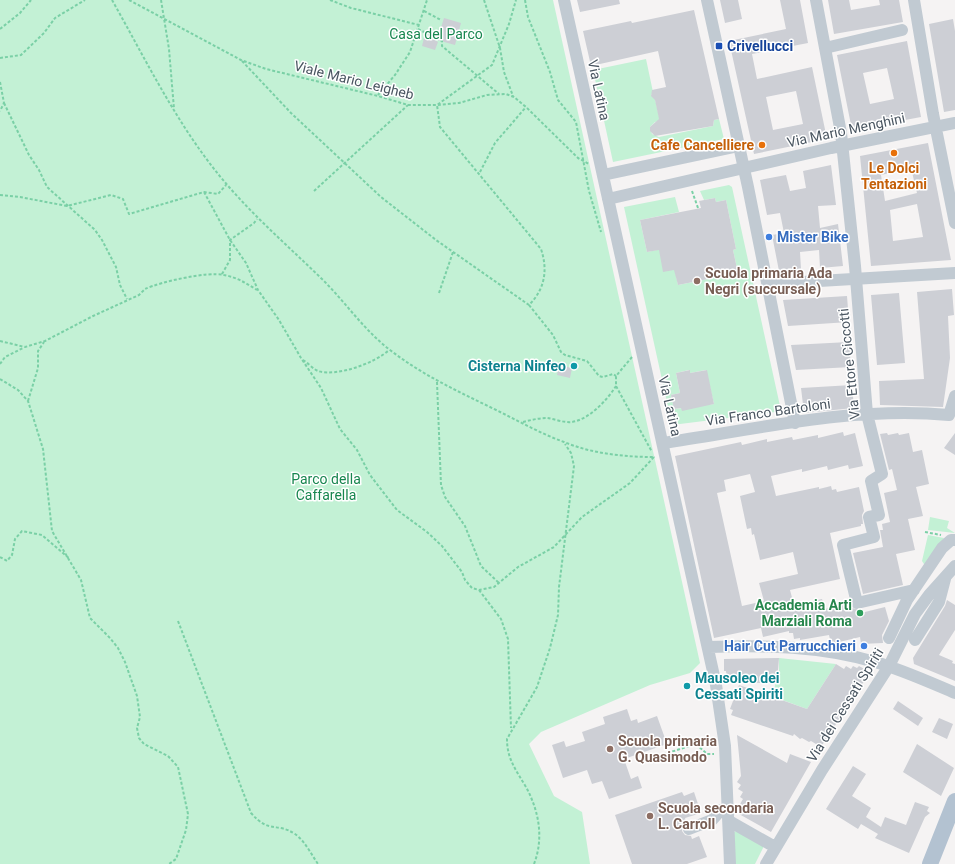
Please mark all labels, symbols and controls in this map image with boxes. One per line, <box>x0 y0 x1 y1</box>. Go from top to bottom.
park label: Casa del Parco <box>389 26 483 42</box>
place label: Crivellucci <box>727 38 793 54</box>
marker: Crivellucci <box>714 41 724 51</box>
street label: Viale Mario Leigheb <box>292 57 416 103</box>
street label: Via Latina <box>585 58 613 122</box>
street label: Via Mario Menghini <box>785 110 907 150</box>
place label: Cafe Cancelliere <box>651 137 754 153</box>
marker: Cafe Cancelliere <box>757 140 767 150</box>
marker: Le Dolci Tentazioni <box>889 148 899 158</box>
place label: Le Dolci Tentazioni <box>861 160 927 192</box>
place label: Mister Bike <box>777 229 849 245</box>
marker: Mister Bike <box>764 232 774 242</box>
place label: Scuola primaria Ada Negri (succursale) <box>705 265 833 298</box>
marker: Scuola primaria Ada Negri (succursale) <box>692 276 702 286</box>
street label: Via Ettore Ciccotti <box>835 308 863 420</box>
place label: Cisterna Ninfeo <box>468 358 566 374</box>
marker: Cisterna Ninfeo <box>569 361 579 371</box>
street label: Via Latina <box>655 374 685 438</box>
street label: Via Franco Bartoloni <box>705 395 831 429</box>
park label: Parco della Caffarella <box>291 471 361 503</box>
place label: Accademia Arti Marziali Roma <box>755 597 853 629</box>
marker: Accademia Arti Marziali Roma <box>855 608 865 618</box>
place label: Hair Cut Parrucchieri <box>724 638 856 654</box>
marker: Hair Cut Parrucchieri <box>859 641 869 651</box>
street label: Via dei Cessati Spiriti <box>803 645 887 765</box>
place label: Mausoleo dei Cessati Spiriti <box>695 670 783 702</box>
marker: Mausoleo dei Cessati Spiriti <box>682 681 692 691</box>
place label: Scuola primaria G. Quasimodo <box>618 733 717 765</box>
marker: Scuola primaria G. Quasimodo <box>605 744 615 754</box>
place label: Scuola secondaria L. Carroll <box>658 800 774 832</box>
marker: Scuola secondaria L. Carroll <box>645 811 655 821</box>

